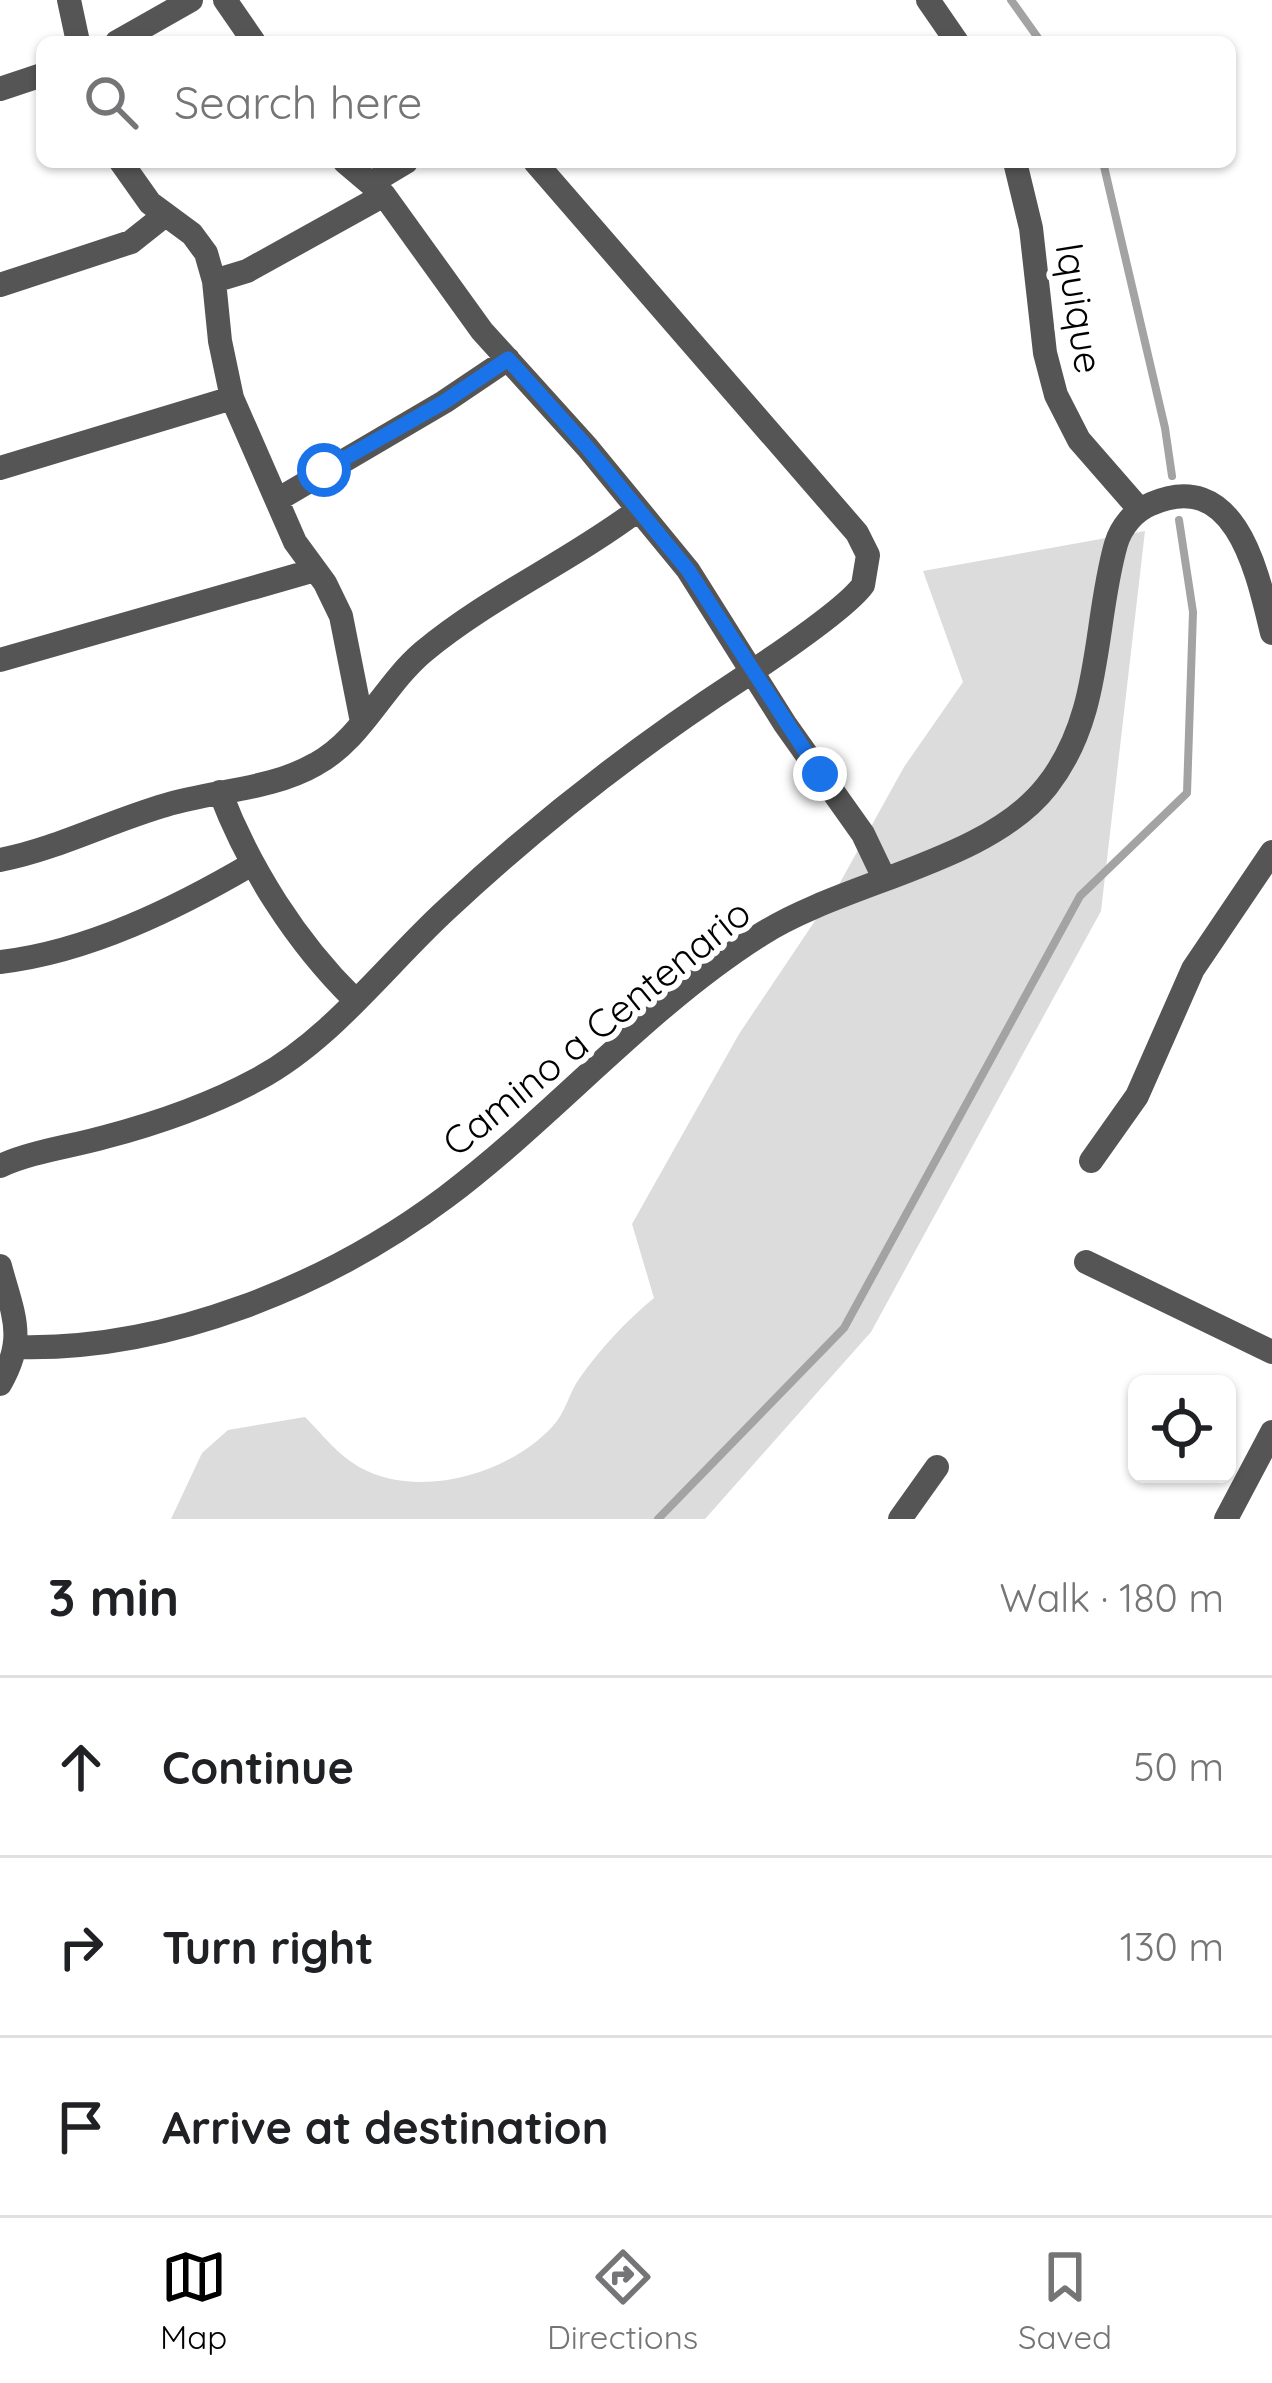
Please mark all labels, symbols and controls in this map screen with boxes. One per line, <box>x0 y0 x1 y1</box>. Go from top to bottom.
search box <box>36 36 1236 168</box>
icon: search <box>78 69 144 135</box>
text: Search here <box>174 74 422 130</box>
street label: Iquique <box>1045 239 1115 377</box>
route start <box>297 443 351 497</box>
route end <box>793 747 847 801</box>
street label: Camino a Centenario <box>432 888 760 1166</box>
map controls <box>1128 1375 1236 1483</box>
button: locate <box>1128 1375 1236 1483</box>
text: 3 min <box>48 1565 179 1629</box>
text: Walk · 180 m <box>999 1573 1224 1622</box>
icon: ahead <box>48 1734 114 1800</box>
text: Continue <box>162 1739 354 1795</box>
text: 50 m <box>1133 1742 1224 1791</box>
icon: right <box>48 1914 114 1980</box>
text: Turn right <box>162 1919 374 1975</box>
text: 130 m <box>1120 1922 1224 1971</box>
icon: arrive <box>48 2094 114 2160</box>
text: Arrive at destination <box>162 2099 608 2155</box>
tab: Map <box>160 2244 227 2357</box>
tab: Directions <box>547 2244 698 2357</box>
tab: Saved <box>1018 2244 1112 2357</box>

